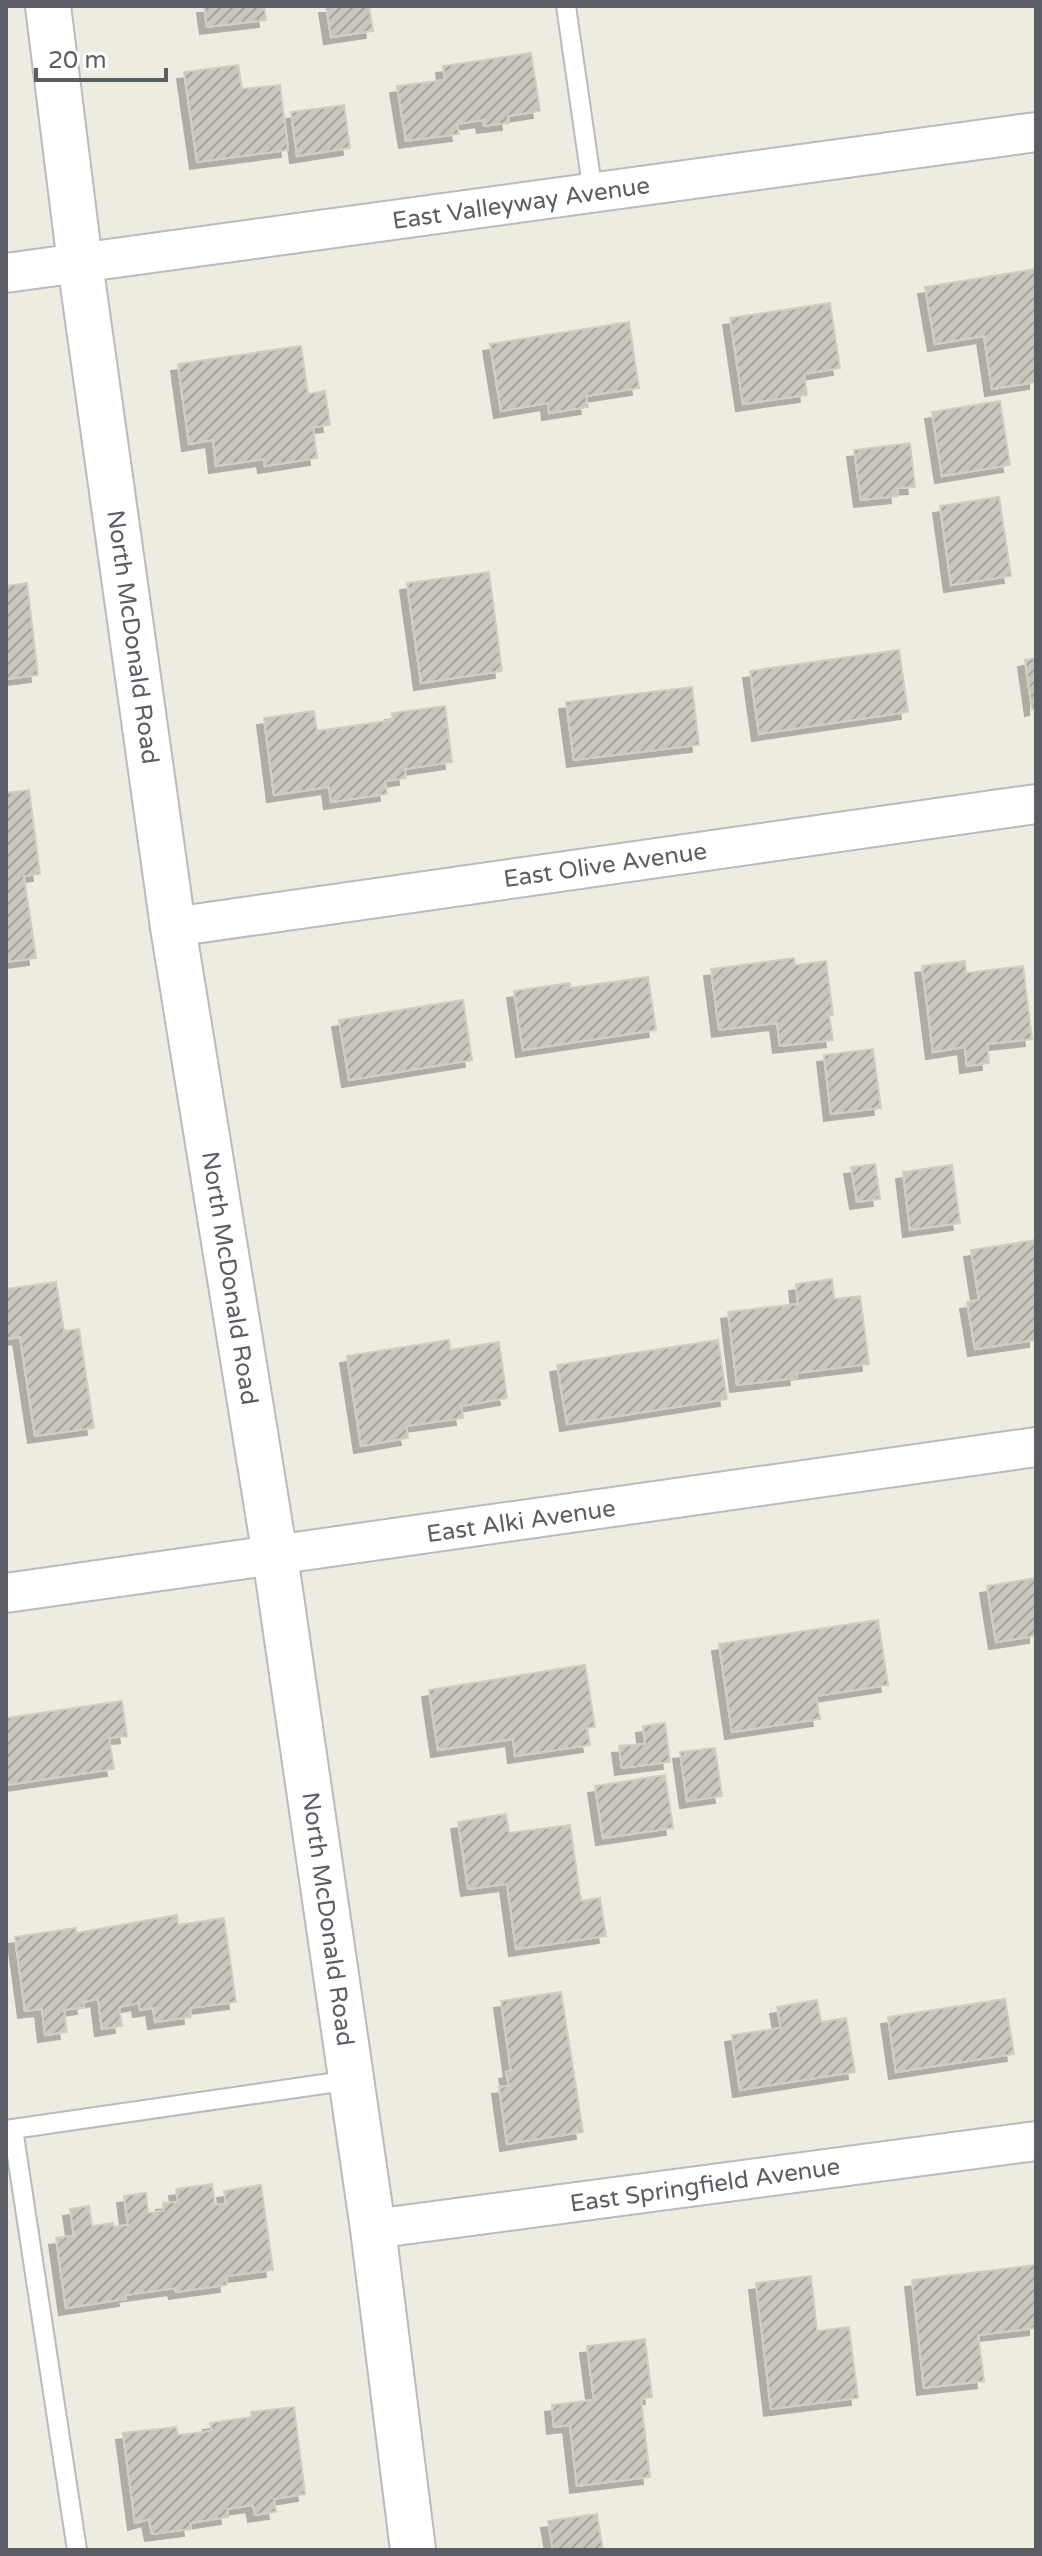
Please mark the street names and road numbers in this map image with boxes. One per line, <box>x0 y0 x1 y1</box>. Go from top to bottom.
street label: East Valleyway Avenue <box>390 171 652 236</box>
street label: North McDonald Road <box>100 508 165 766</box>
street label: East Olive Avenue <box>502 837 709 894</box>
street label: North McDonald Road <box>195 1149 264 1407</box>
street label: East Alki Avenue <box>425 1494 617 1549</box>
street label: North McDonald Road <box>295 1790 360 2048</box>
street label: East Springfield Avenue <box>568 2152 842 2219</box>

